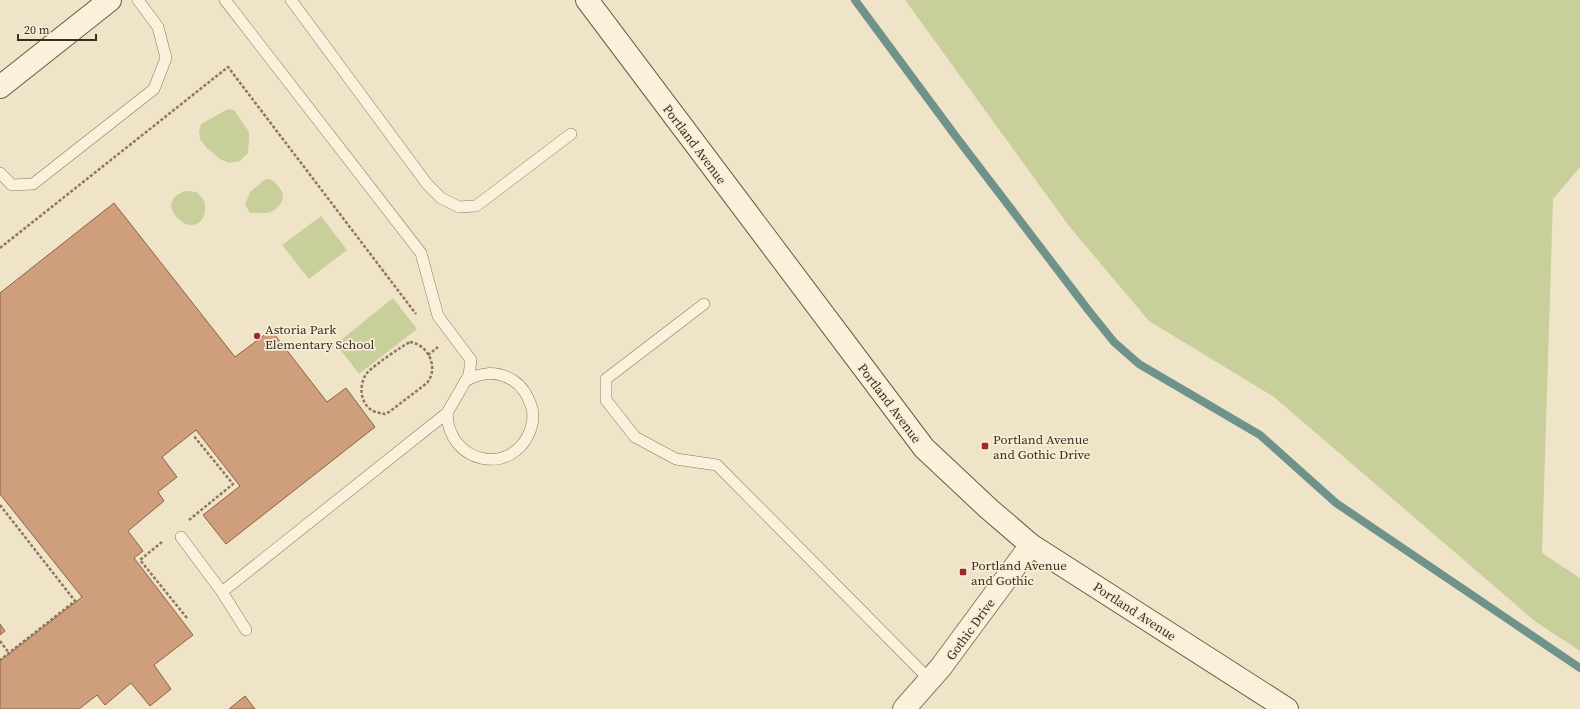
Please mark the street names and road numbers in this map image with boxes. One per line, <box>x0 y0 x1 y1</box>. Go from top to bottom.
street label: Portland Avenue <box>659 101 730 188</box>
street label: Portland Avenue <box>854 360 925 447</box>
street label: Portland Avenue <box>1090 578 1180 645</box>
street label: Gothic Drive <box>942 595 999 664</box>

